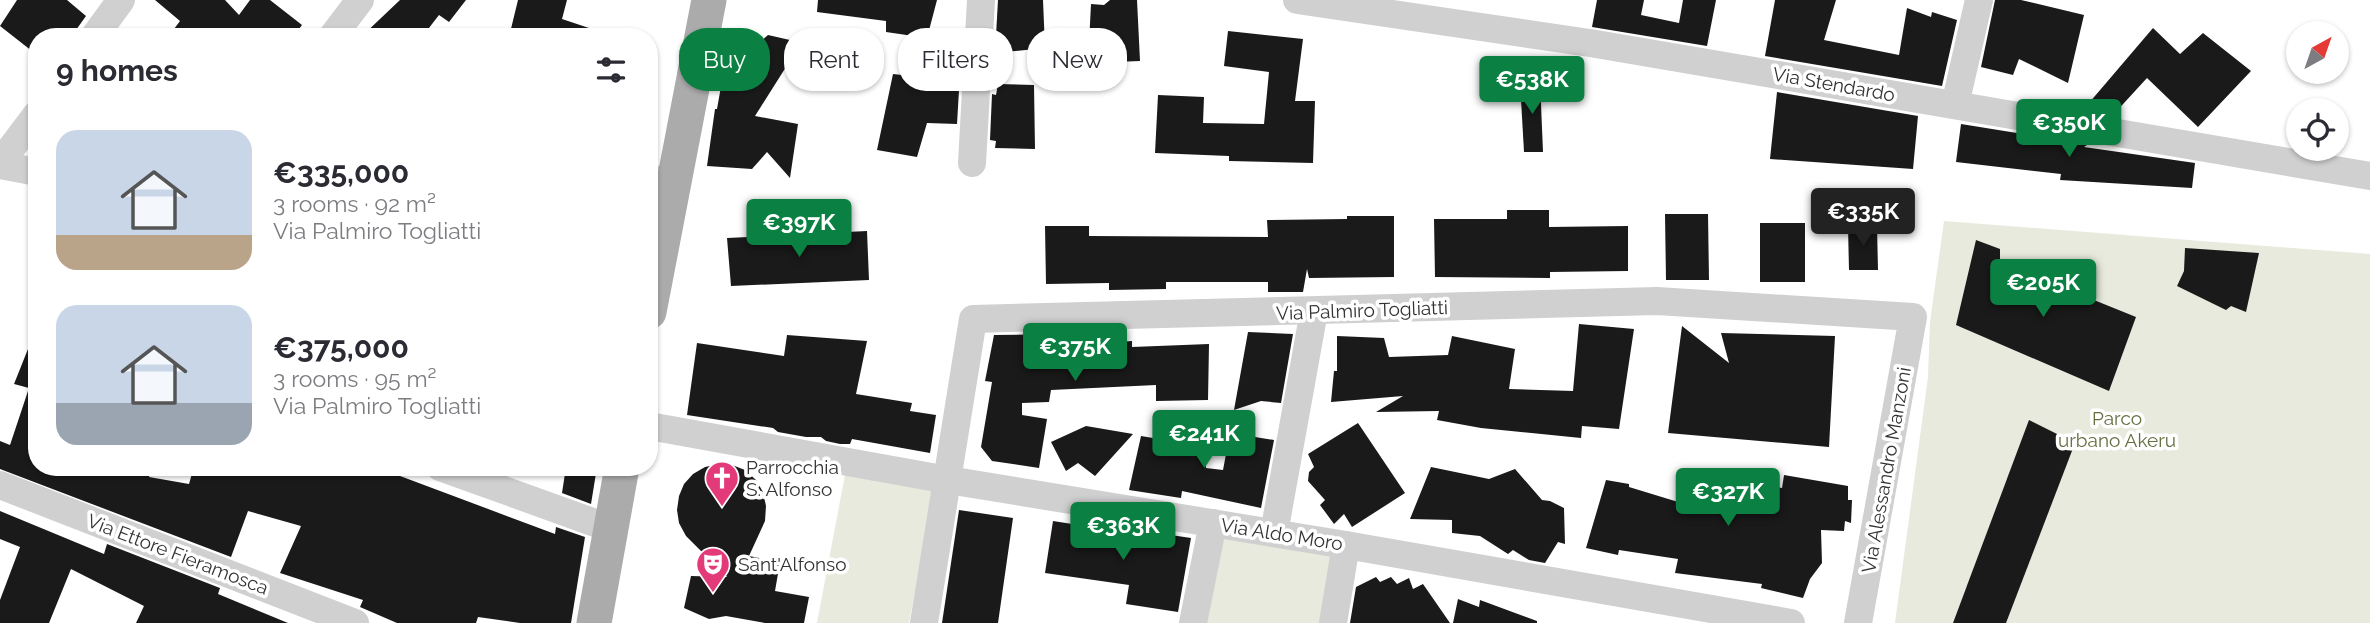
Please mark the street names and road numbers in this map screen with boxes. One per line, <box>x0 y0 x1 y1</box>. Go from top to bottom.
street label: Via Stendardo <box>1771 62 1897 106</box>
street label: Via Palmiro Togliatti <box>1276 296 1448 324</box>
street label: Via Alessandro Manzoni <box>1857 365 1915 575</box>
street label: Via Ettore Fieramosca <box>84 509 272 599</box>
street label: Via Aldo Moro <box>1219 514 1345 554</box>

